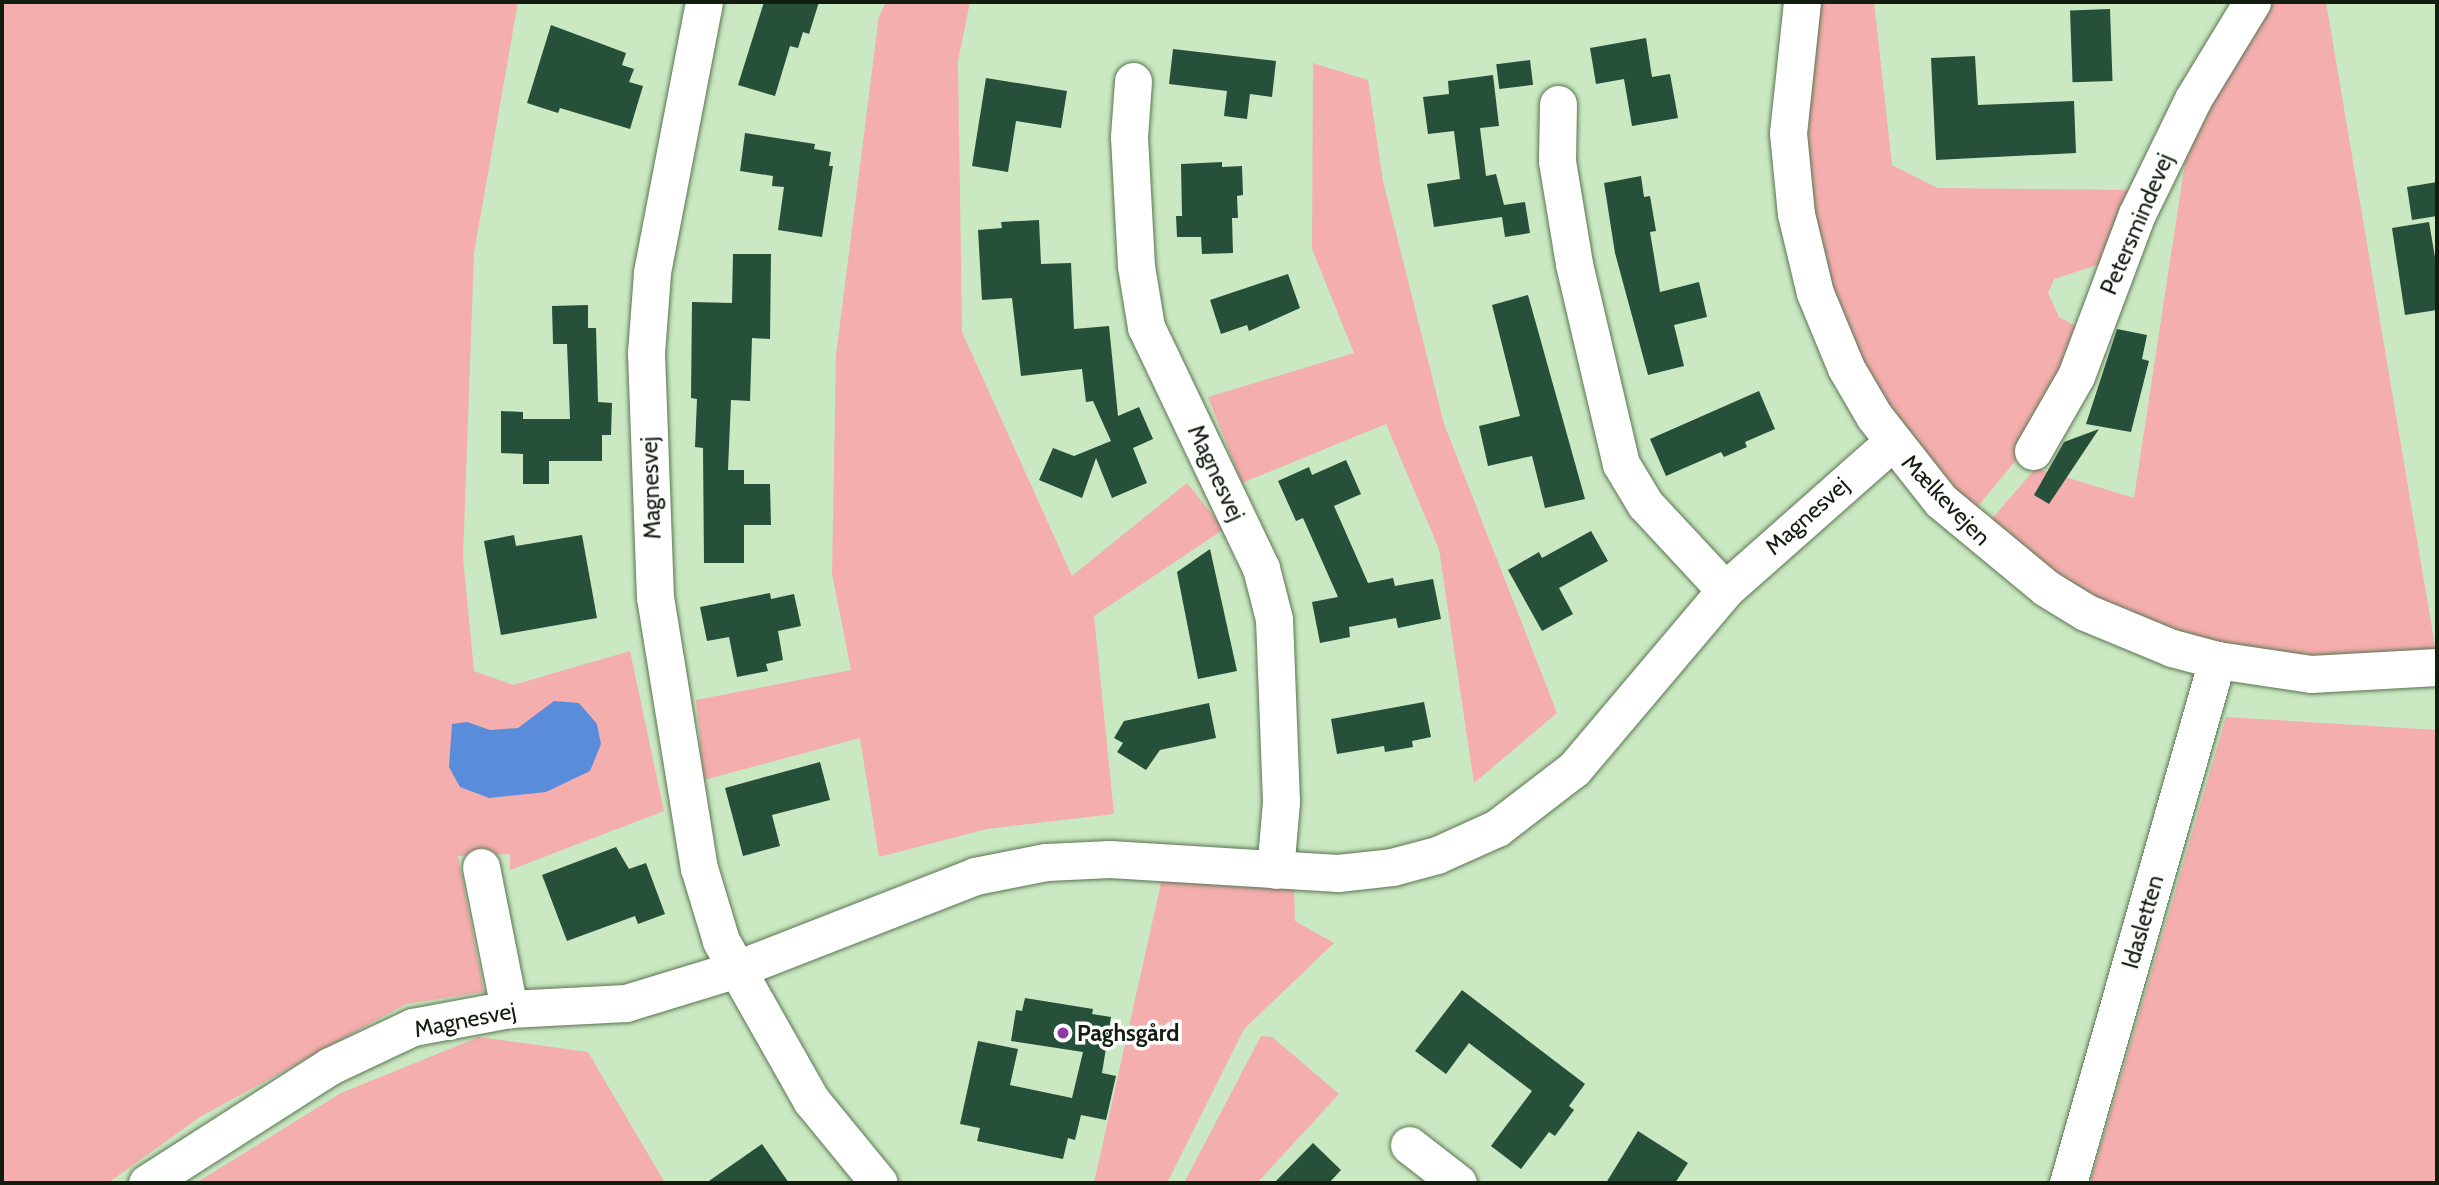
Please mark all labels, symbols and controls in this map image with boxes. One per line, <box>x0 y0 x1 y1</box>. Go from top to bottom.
street label: Petersmindevej <box>2095 149 2179 299</box>
street label: Magnesvej <box>1182 421 1250 525</box>
street label: Magnesvej <box>635 436 667 540</box>
street label: Mælkevejen <box>1896 449 1996 551</box>
street label: Magnesvej <box>1760 471 1854 561</box>
street label: Idasletten <box>2117 872 2169 972</box>
street label: Magnesvej <box>412 997 518 1043</box>
place label: Paghsgård <box>1077 1019 1179 1047</box>
marker: Paghsgård <box>1055 1025 1071 1041</box>

